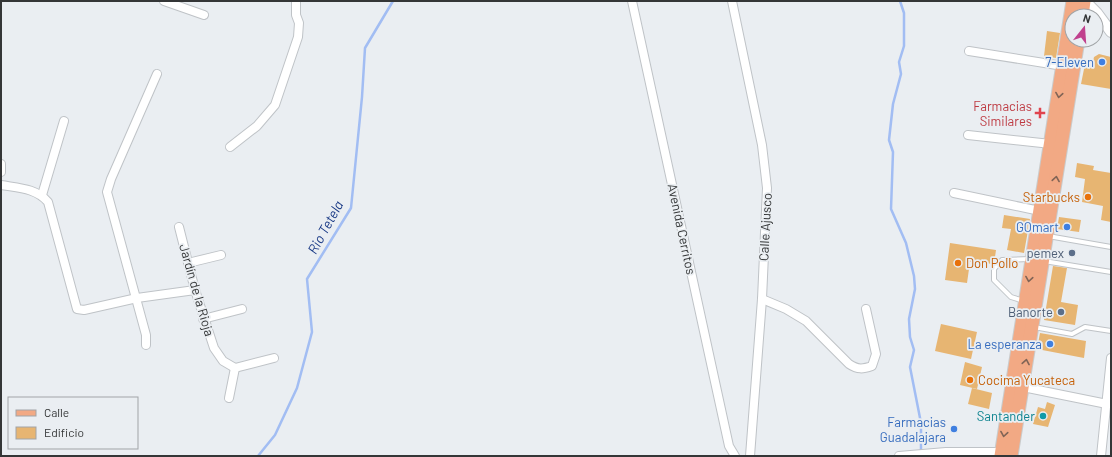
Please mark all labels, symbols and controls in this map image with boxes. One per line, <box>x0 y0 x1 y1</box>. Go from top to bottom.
north arrow <box>1064 8 1104 48</box>
text: N <box>1082 11 1092 25</box>
place label: 7-Eleven <box>1045 54 1094 70</box>
marker: 7-Eleven <box>1097 57 1107 67</box>
one-way arrow <box>1055 92 1064 98</box>
place label: Farmacias Similares <box>973 98 1032 129</box>
marker: Farmacias Similares <box>1035 108 1045 118</box>
one-way arrow <box>1051 176 1060 182</box>
street label: Avenida Cerritos <box>665 182 699 276</box>
place label: Starbucks <box>1023 189 1080 205</box>
marker: Starbucks <box>1083 192 1093 202</box>
street label: Calle Ajusco <box>755 193 775 261</box>
water label: Rio Tetela <box>303 197 347 257</box>
place label: GOmart <box>1016 219 1059 235</box>
marker: GOmart <box>1062 222 1072 232</box>
street label: Jardín de la Rioja <box>176 242 218 338</box>
place label: pemex <box>1026 245 1064 261</box>
marker: pemex <box>1067 248 1077 258</box>
place label: Don Pollo <box>966 255 1018 271</box>
marker: Don Pollo <box>953 258 963 268</box>
one-way arrow <box>1025 275 1034 282</box>
place label: Banorte <box>1008 304 1053 320</box>
marker: Banorte <box>1056 307 1066 317</box>
place label: La esperanza <box>968 336 1042 352</box>
marker: La esperanza <box>1045 339 1055 349</box>
one-way arrow <box>1021 359 1030 365</box>
place label: Cocima Yucateca <box>978 372 1075 388</box>
marker: Cocima Yucateca <box>965 375 975 385</box>
legend <box>8 397 138 449</box>
text: Calle <box>44 405 69 419</box>
place label: Santander <box>977 408 1035 424</box>
marker: Santander <box>1038 411 1048 421</box>
place label: Farmacias Guadalajara <box>880 414 946 445</box>
marker: Farmacias Guadalajara <box>949 424 959 434</box>
text: Edificio <box>44 425 84 439</box>
one-way arrow <box>1000 431 1009 438</box>

